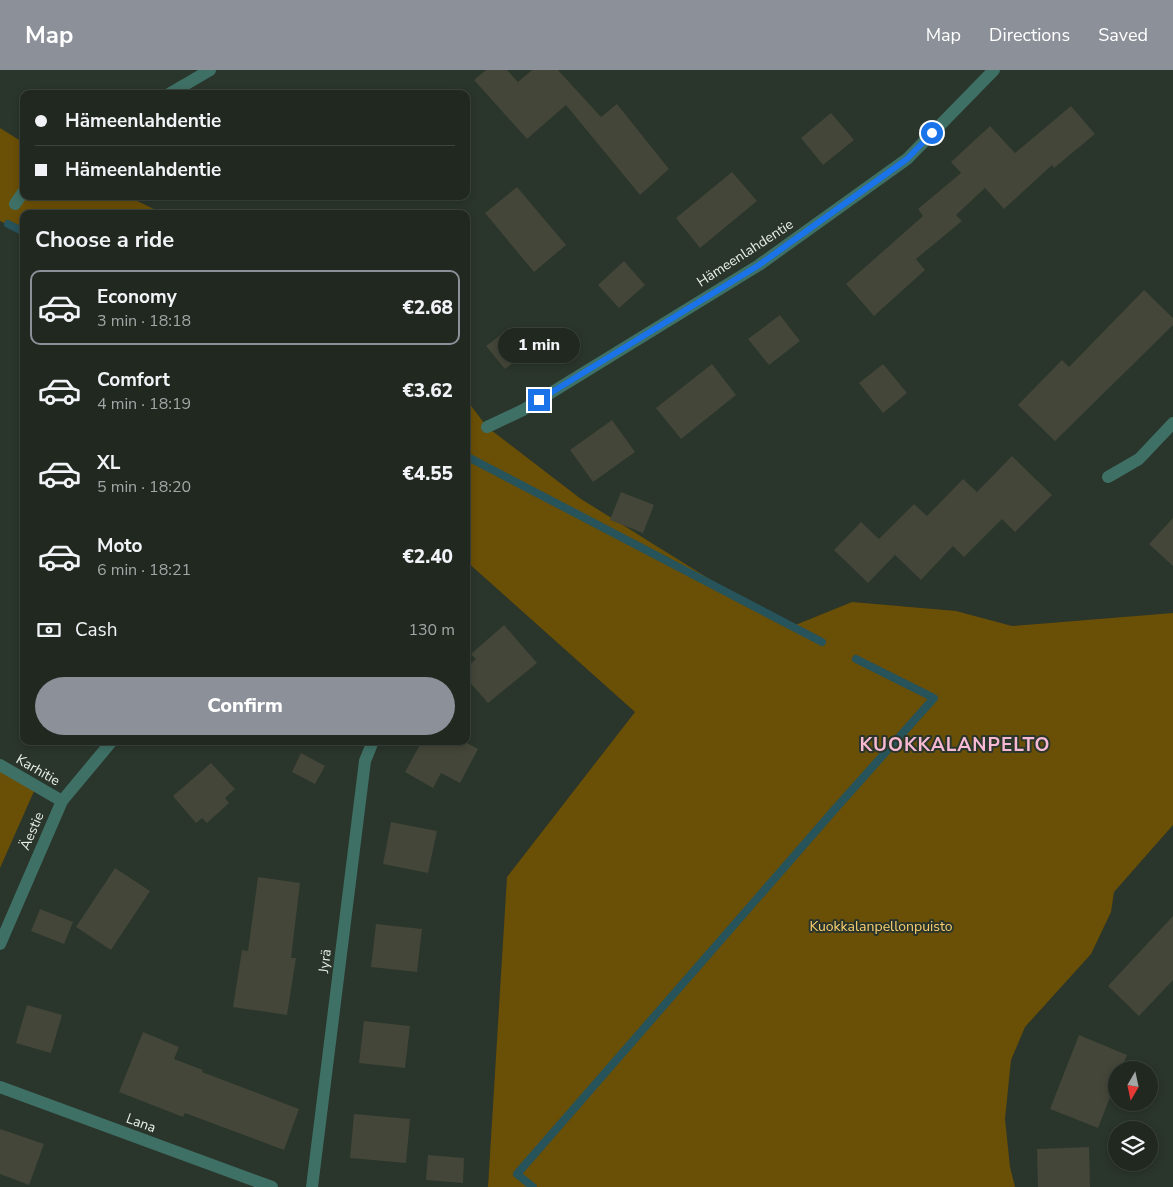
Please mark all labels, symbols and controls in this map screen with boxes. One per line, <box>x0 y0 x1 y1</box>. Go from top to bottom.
text: Map <box>25 19 73 51</box>
text: Map <box>926 23 961 47</box>
text: Directions <box>989 23 1070 47</box>
text: Saved <box>1098 23 1148 47</box>
text: Hämeenlahdentie <box>65 108 221 134</box>
route start <box>921 122 943 144</box>
text: Hämeenlahdentie <box>65 157 221 183</box>
street label: Hämeenlahdentie <box>693 215 797 291</box>
text: Choose a ride <box>35 225 174 255</box>
text: Economy <box>97 284 177 310</box>
icon: car <box>37 285 82 330</box>
text: €2.68 <box>402 295 453 321</box>
text: 3 min · 18:18 <box>97 310 191 332</box>
callout: 1 min <box>498 328 580 362</box>
text: 1 min <box>518 334 560 356</box>
text: Comfort <box>97 367 170 393</box>
icon: car <box>37 368 82 413</box>
text: €3.62 <box>402 378 453 404</box>
route end <box>528 389 550 411</box>
text: 4 min · 18:19 <box>97 393 191 415</box>
text: XL <box>97 450 120 476</box>
icon: car <box>37 451 82 496</box>
text: €4.55 <box>402 461 453 487</box>
text: 5 min · 18:20 <box>97 476 191 498</box>
text: Moto <box>97 533 143 559</box>
icon: car <box>37 534 82 579</box>
text: €2.40 <box>402 544 453 570</box>
text: 6 min · 18:21 <box>97 559 191 581</box>
icon: cash <box>35 616 63 644</box>
text: Cash <box>75 617 117 643</box>
text: 130 m <box>408 619 455 641</box>
button: Confirm <box>35 677 455 735</box>
district label: KUOKKALANPELTO <box>860 732 1050 758</box>
street label: Karhitie <box>12 750 64 790</box>
street label: Äestie <box>15 809 49 853</box>
park label: Kuokkalanpellonpuisto <box>809 917 953 936</box>
street label: Jyrä <box>314 948 336 975</box>
north arrow <box>1108 1061 1158 1111</box>
map controls <box>1108 1061 1158 1171</box>
street label: Lana <box>123 1109 159 1137</box>
button: layers <box>1108 1121 1158 1171</box>

